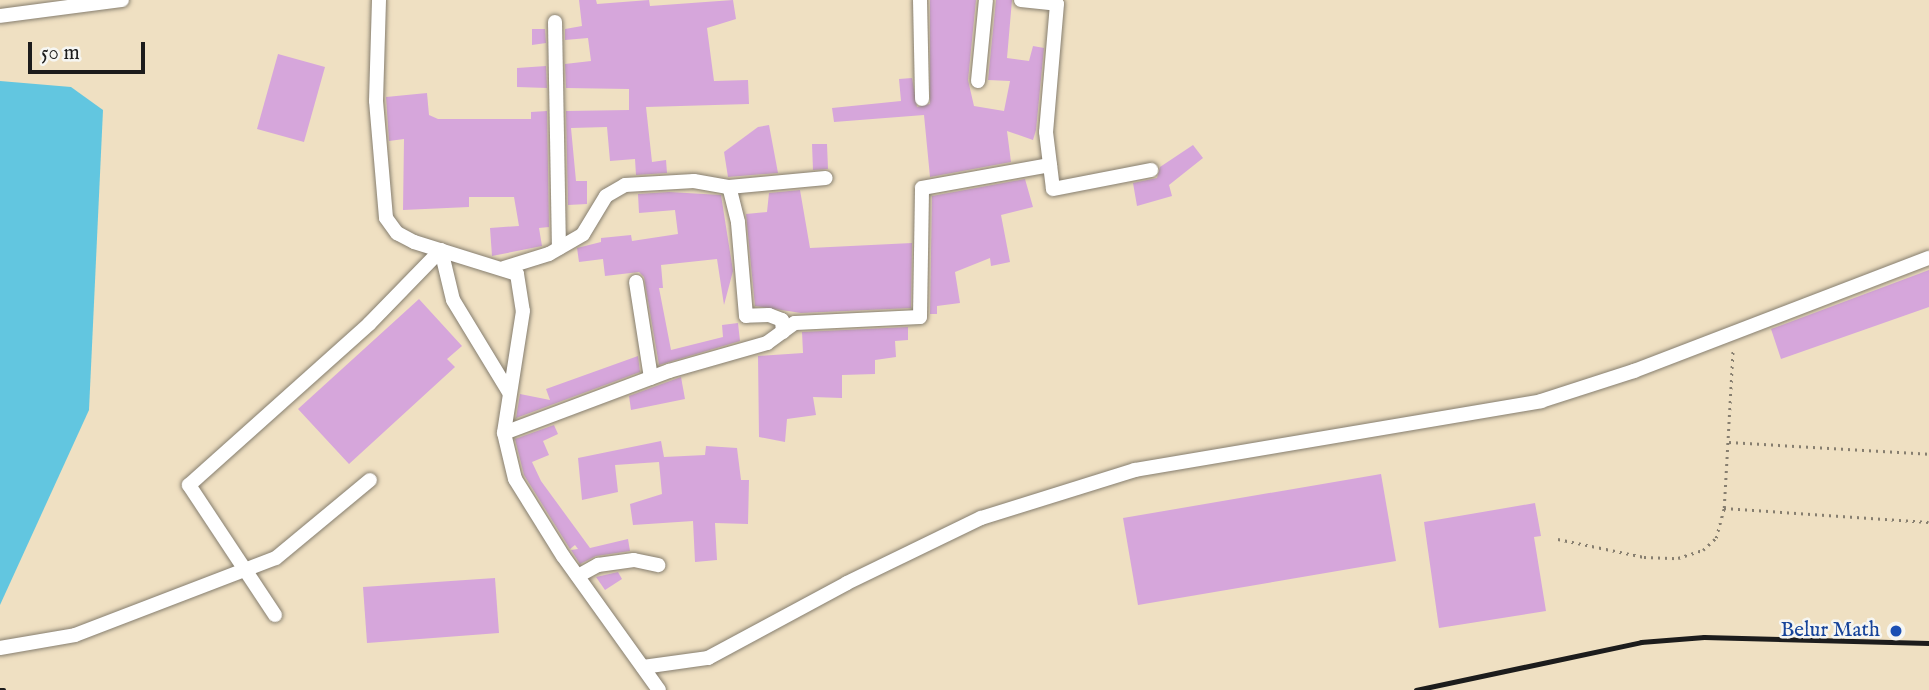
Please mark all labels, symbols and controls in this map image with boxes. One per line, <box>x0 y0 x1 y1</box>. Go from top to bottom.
scale bar <box>32 28 149 72</box>
text: 50 m <box>41 40 80 67</box>
place label: Belur Math <box>1780 618 1880 644</box>
marker: Belur Math <box>1886 621 1906 641</box>

